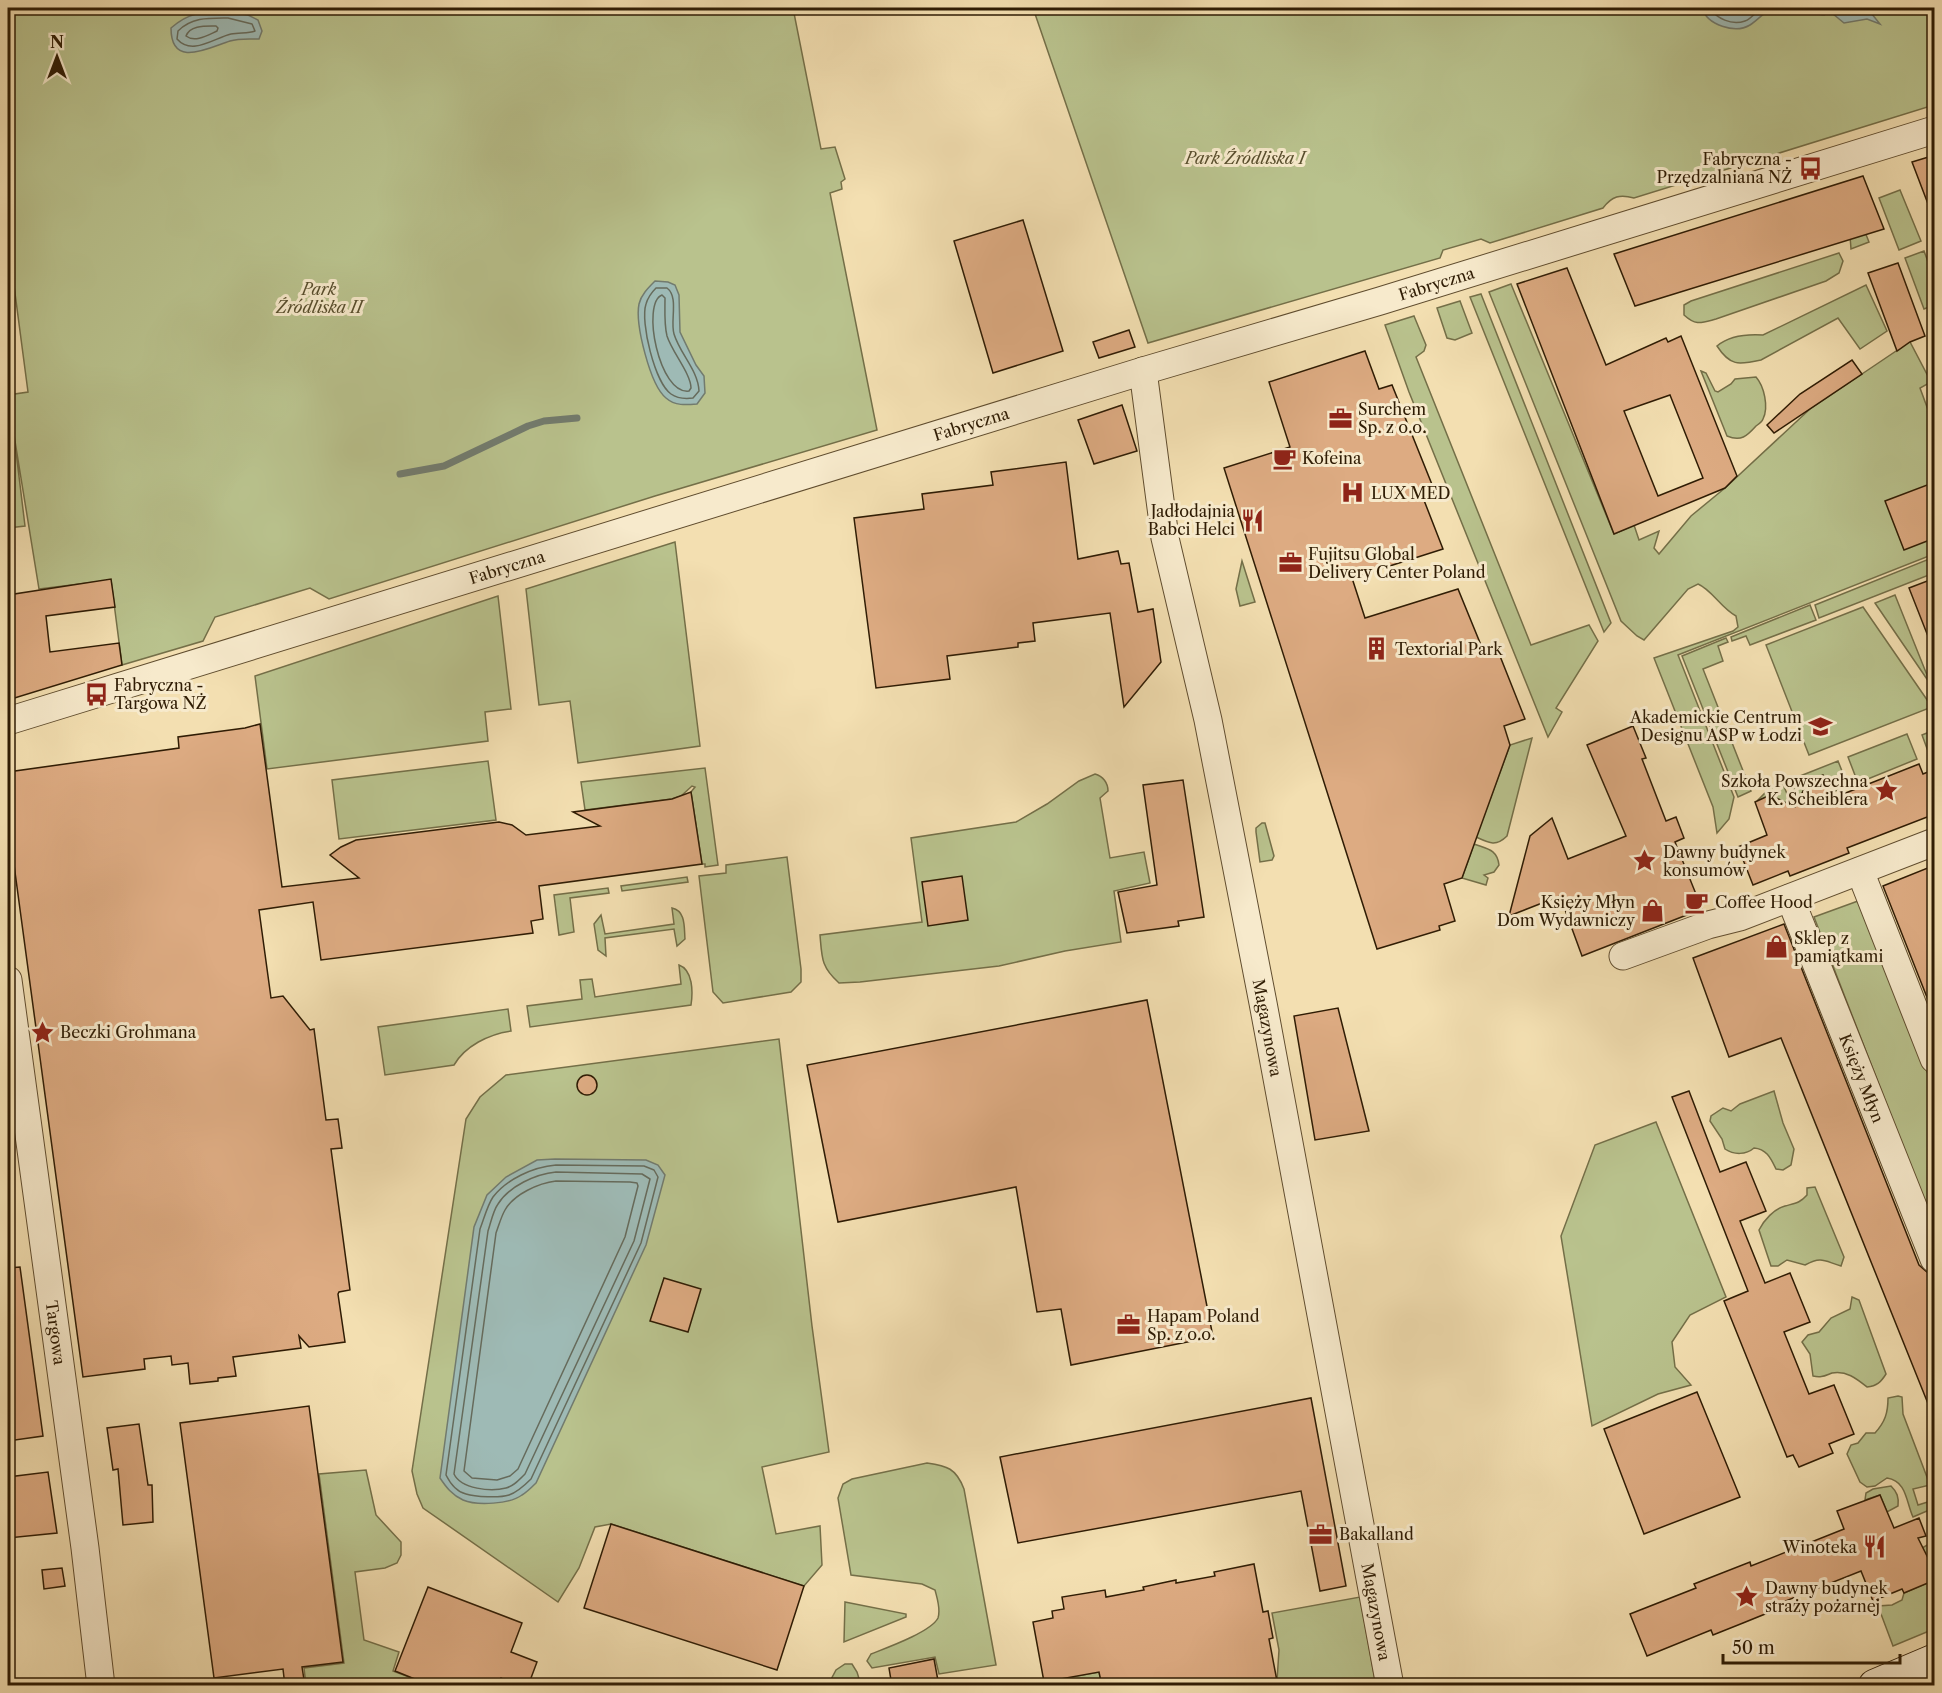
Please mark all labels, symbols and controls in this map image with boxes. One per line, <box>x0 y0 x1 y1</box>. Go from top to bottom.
north arrow <box>27 27 87 87</box>
text: N <box>50 32 64 52</box>
park label: Park Źródliska I <box>1183 148 1308 168</box>
place label: Fabryczna - Przędzalniana NŻ <box>1656 149 1792 187</box>
bus stop icon: Fabryczna - Przędzalniana NŻ <box>1797 155 1823 181</box>
street label: Fabryczna <box>1396 262 1477 305</box>
park label: Park Źródliska II <box>275 279 365 317</box>
place label: Surchem Sp. z o.o. <box>1358 399 1426 437</box>
street label: Fabryczna <box>931 403 1012 445</box>
office icon: Surchem Sp. z o.o. <box>1327 405 1353 431</box>
cafe icon: Kofeina <box>1271 445 1297 471</box>
place label: Kofeina <box>1302 448 1362 468</box>
hospital icon: LUX MED <box>1340 480 1366 506</box>
place label: LUX MED <box>1371 483 1450 503</box>
place label: Jadłodajnia Babci Helci <box>1148 501 1236 539</box>
restaurant icon: Jadłodajnia Babci Helci <box>1240 507 1266 533</box>
place label: Fujitsu Global Delivery Center Poland <box>1308 544 1486 582</box>
street label: Fabryczna <box>466 546 548 588</box>
office icon: Fujitsu Global Delivery Center Poland <box>1277 550 1303 576</box>
building icon: Textorial Park <box>1364 636 1390 662</box>
place label: Textorial Park <box>1395 639 1503 659</box>
place label: Fabryczna - Targowa NŻ <box>114 675 207 713</box>
bus stop icon: Fabryczna - Targowa NŻ <box>83 681 109 707</box>
place label: Akademickie Centrum Designu ASP w Łodzi <box>1629 707 1802 745</box>
school or university icon: Akademickie Centrum Designu ASP w Łodzi <box>1807 713 1833 739</box>
place label: Szkoła Powszechna K. Scheiblera <box>1721 771 1869 809</box>
place icon: Szkoła Powszechna K. Scheiblera <box>1873 777 1899 803</box>
place label: Dawny budynek konsumów <box>1663 842 1786 880</box>
place icon: Dawny budynek konsumów <box>1632 848 1658 874</box>
cafe icon: Coffee Hood <box>1684 889 1710 915</box>
place label: Księży Młyn Dom Wydawniczy <box>1497 892 1636 930</box>
place label: Coffee Hood <box>1715 892 1813 912</box>
shop icon: Księży Młyn Dom Wydawniczy <box>1640 898 1666 924</box>
place label: Sklep z pamiątkami <box>1794 928 1883 966</box>
shop icon: Sklep z pamiątkami <box>1763 934 1789 960</box>
street label: Magazynowa <box>1249 977 1287 1079</box>
place icon: Beczki Grohmana <box>29 1019 55 1045</box>
place label: Beczki Grohmana <box>60 1022 197 1042</box>
street label: Księży Młyn <box>1835 1031 1889 1126</box>
street label: Targowa <box>42 1299 70 1367</box>
place label: Hapam Poland Sp. z o.o. <box>1147 1306 1260 1344</box>
office icon: Hapam Poland Sp. z o.o. <box>1116 1312 1142 1338</box>
office icon: Bakalland <box>1308 1521 1334 1547</box>
place label: Bakalland <box>1339 1524 1414 1544</box>
restaurant icon: Winoteka <box>1862 1534 1888 1560</box>
place label: Winoteka <box>1782 1537 1858 1557</box>
street label: Magazynowa <box>1357 1561 1395 1663</box>
place label: Dawny budynek straży pożarnej <box>1765 1578 1888 1616</box>
place icon: Dawny budynek straży pożarnej <box>1734 1584 1760 1610</box>
scale bar <box>1723 1627 1900 1665</box>
text: 50 m <box>1732 1637 1775 1659</box>

